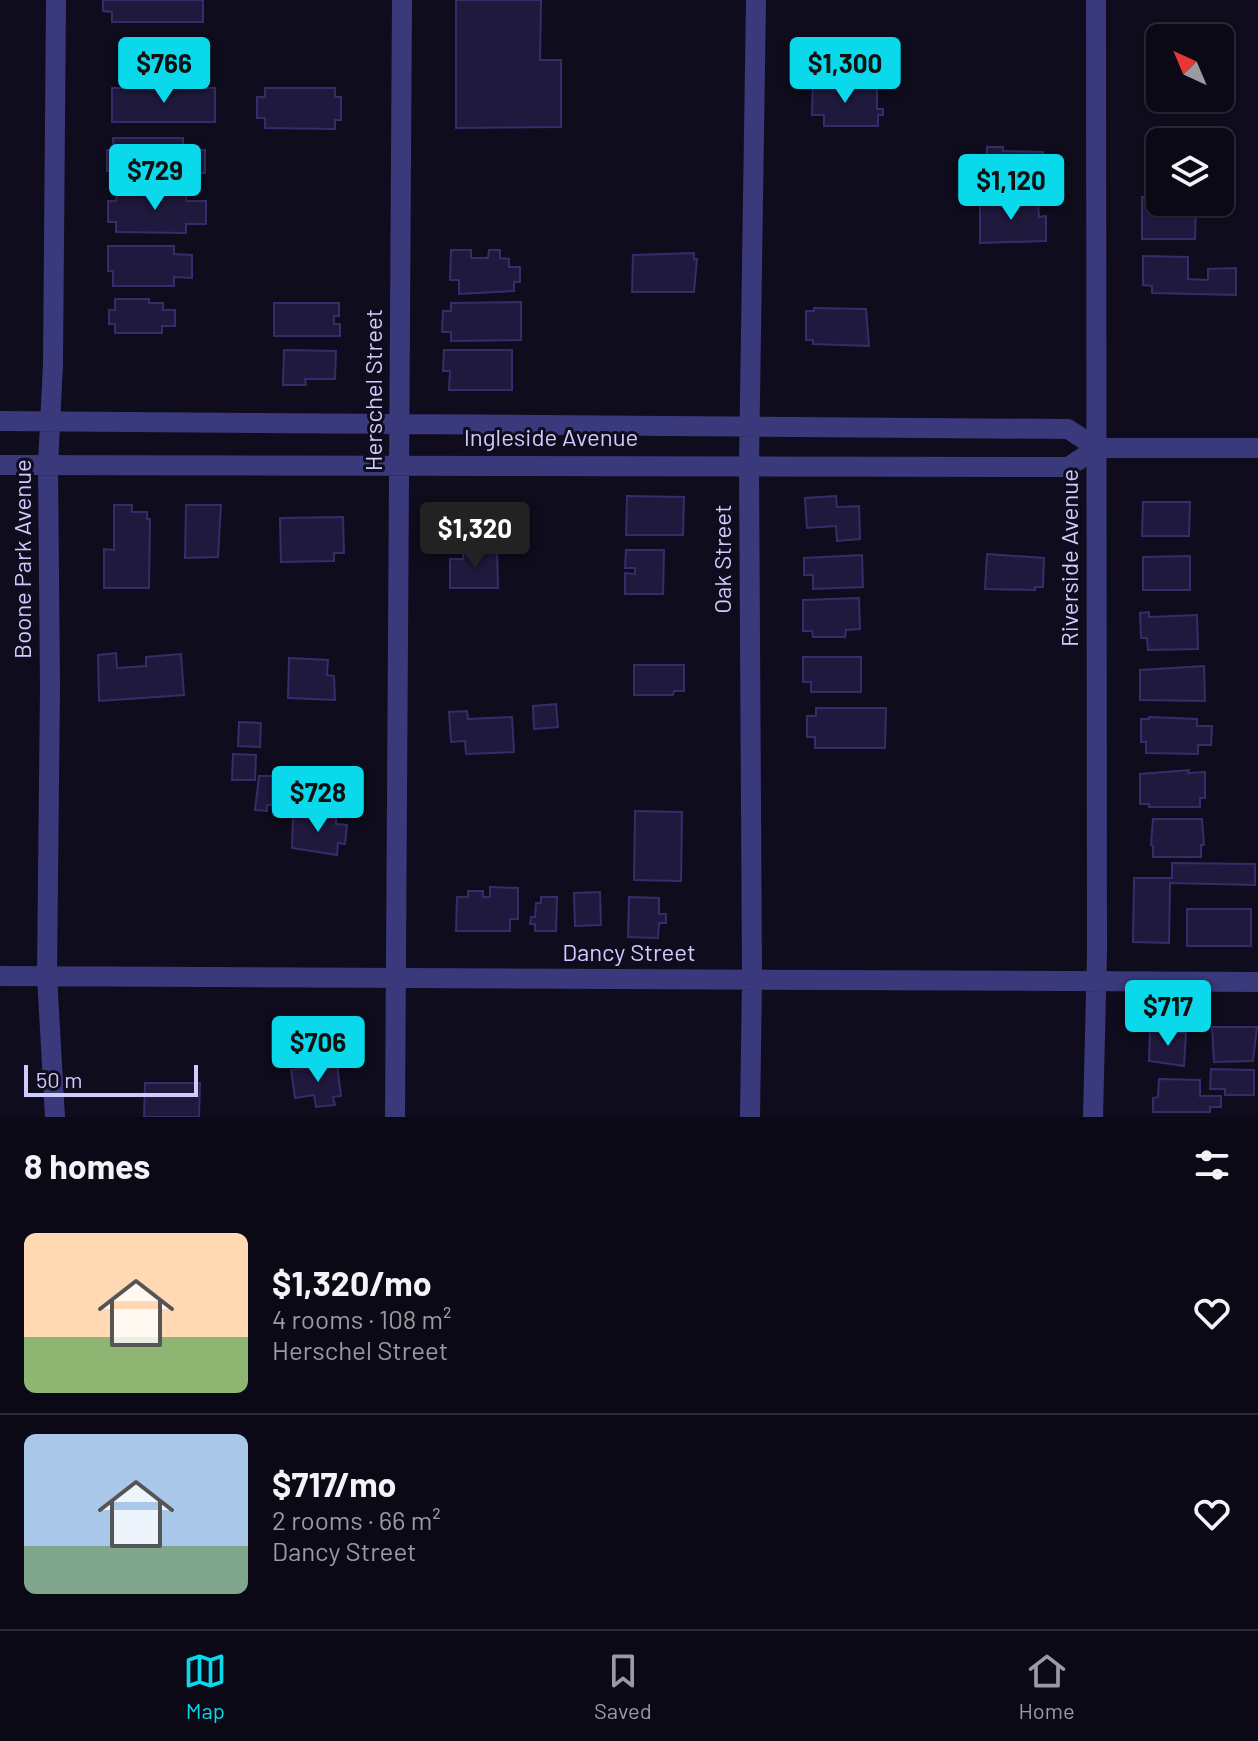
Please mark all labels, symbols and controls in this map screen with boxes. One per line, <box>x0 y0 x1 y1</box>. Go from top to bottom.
north arrow <box>1146 24 1234 112</box>
map controls <box>1146 24 1234 216</box>
pin: $766 <box>117 37 211 105</box>
pin: $1,300 <box>780 37 910 105</box>
text: $766 <box>136 47 192 78</box>
text: $1,300 <box>808 47 882 78</box>
button: layers <box>1146 128 1234 216</box>
pin: $729 <box>108 144 202 212</box>
text: $729 <box>127 154 183 185</box>
pin: $1,120 <box>946 154 1076 222</box>
text: $1,120 <box>976 164 1046 195</box>
street label: Herschel Street <box>358 309 387 471</box>
street label: Ingleside Avenue <box>464 422 638 451</box>
street label: Boone Park Avenue <box>7 459 36 659</box>
street label: Riverside Avenue <box>1054 469 1083 647</box>
pin: $1,320 <box>410 502 540 570</box>
street label: Oak Street <box>707 504 736 614</box>
text: $1,320 <box>438 512 512 543</box>
pin: $728 <box>271 766 365 834</box>
text: $728 <box>290 776 346 807</box>
street label: Dancy Street <box>562 937 696 966</box>
pin: $717 <box>1121 980 1215 1048</box>
text: $717 <box>1143 990 1193 1021</box>
pin: $706 <box>271 1016 365 1084</box>
text: $706 <box>290 1026 346 1057</box>
scale bar <box>24 1061 198 1097</box>
text: 50 m <box>36 1066 82 1092</box>
icon: filters <box>1190 1143 1234 1187</box>
text: 8 homes <box>24 1145 150 1186</box>
text: $1,320/mo <box>272 1262 432 1303</box>
icon: home <box>88 1265 184 1361</box>
icon: heart <box>1190 1291 1234 1335</box>
text: 4 rooms · 108 m² <box>272 1303 452 1334</box>
text: Herschel Street <box>272 1334 448 1365</box>
text: $717/mo <box>272 1463 396 1504</box>
icon: home <box>88 1466 184 1562</box>
icon: heart <box>1190 1492 1234 1536</box>
text: 2 rooms · 66 m² <box>272 1504 441 1535</box>
text: Dancy Street <box>272 1535 417 1566</box>
tab: Map <box>183 1649 227 1723</box>
tab: Saved <box>594 1649 652 1723</box>
tab: Home <box>1018 1649 1075 1723</box>

